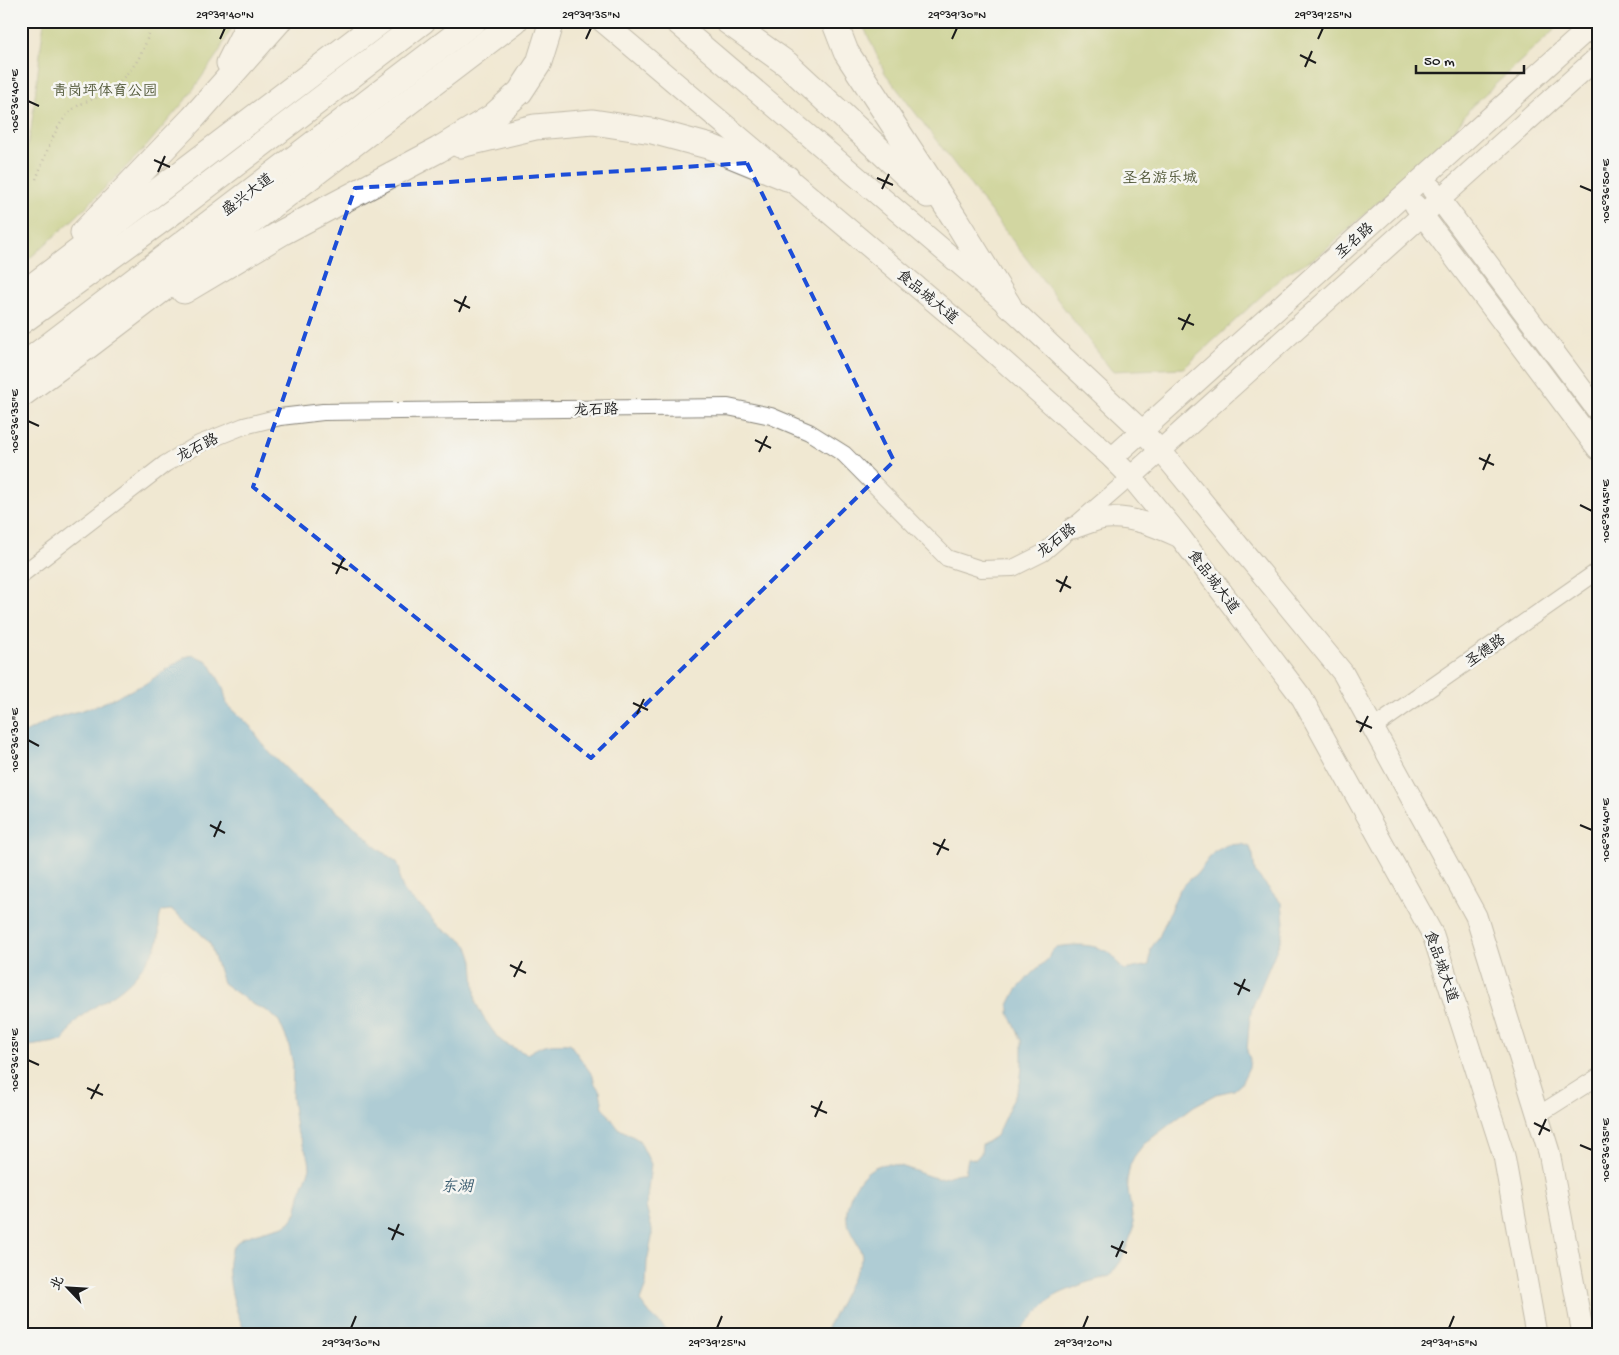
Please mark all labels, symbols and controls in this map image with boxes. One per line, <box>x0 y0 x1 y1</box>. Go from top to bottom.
text: 29°39'40"N <box>196 9 254 23</box>
text: 29°39'35"N <box>562 9 620 23</box>
text: 29°39'30"N <box>928 9 986 23</box>
text: 29°39'25"N <box>1294 9 1352 23</box>
scale bar <box>1416 42 1524 74</box>
text: 50 m <box>1424 53 1455 71</box>
text: 106°36'40"E <box>9 69 23 134</box>
park label: 青岗坪体育公园 <box>52 83 158 101</box>
text: 106°36'50"E <box>1600 158 1614 224</box>
street label: 盛兴大道 <box>219 170 278 221</box>
park label: 圣名游乐城 <box>1122 170 1198 188</box>
street label: 圣名路 <box>1333 220 1378 263</box>
street label: 食品城大道 <box>892 267 961 329</box>
text: 106°36'35"E <box>9 389 23 454</box>
street label: 龙石路 <box>573 402 619 420</box>
street label: 龙石路 <box>174 431 222 467</box>
text: 106°36'45"E <box>1600 479 1614 543</box>
street label: 龙石路 <box>1034 521 1081 563</box>
street label: 食品城大道 <box>1183 547 1242 618</box>
street label: 圣德路 <box>1462 631 1510 672</box>
text: 106°36'30"E <box>9 707 23 773</box>
text: 106°36'40"E <box>1600 798 1614 863</box>
street label: 食品城大道 <box>1419 928 1461 1005</box>
text: 106°36'25"E <box>9 1028 23 1093</box>
text: 106°36'35"E <box>1600 1118 1614 1183</box>
water label: 东湖 <box>441 1178 475 1198</box>
north arrow <box>42 1262 92 1312</box>
text: 北 <box>48 1274 69 1293</box>
text: 29°39'30"N <box>322 1337 380 1351</box>
text: 29°39'25"N <box>688 1337 746 1351</box>
text: 29°39'20"N <box>1054 1337 1112 1351</box>
text: 29°39'15"N <box>1421 1337 1477 1351</box>

